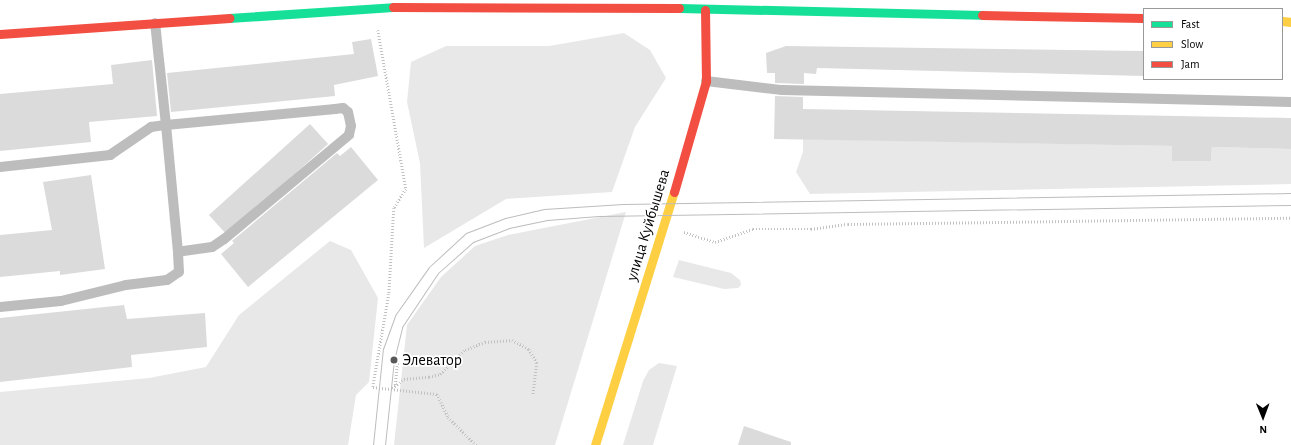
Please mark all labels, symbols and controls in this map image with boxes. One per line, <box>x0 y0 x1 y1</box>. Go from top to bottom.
legend <box>1143 8 1283 80</box>
text: Fast <box>1181 18 1200 30</box>
text: Slow <box>1181 38 1203 50</box>
text: Jam <box>1181 58 1200 70</box>
street label: улица Куйбышева <box>622 167 674 283</box>
place label: Элеватор <box>402 350 462 370</box>
marker: Элеватор <box>389 355 399 365</box>
north arrow <box>1243 397 1283 437</box>
text: N <box>1259 424 1267 435</box>

